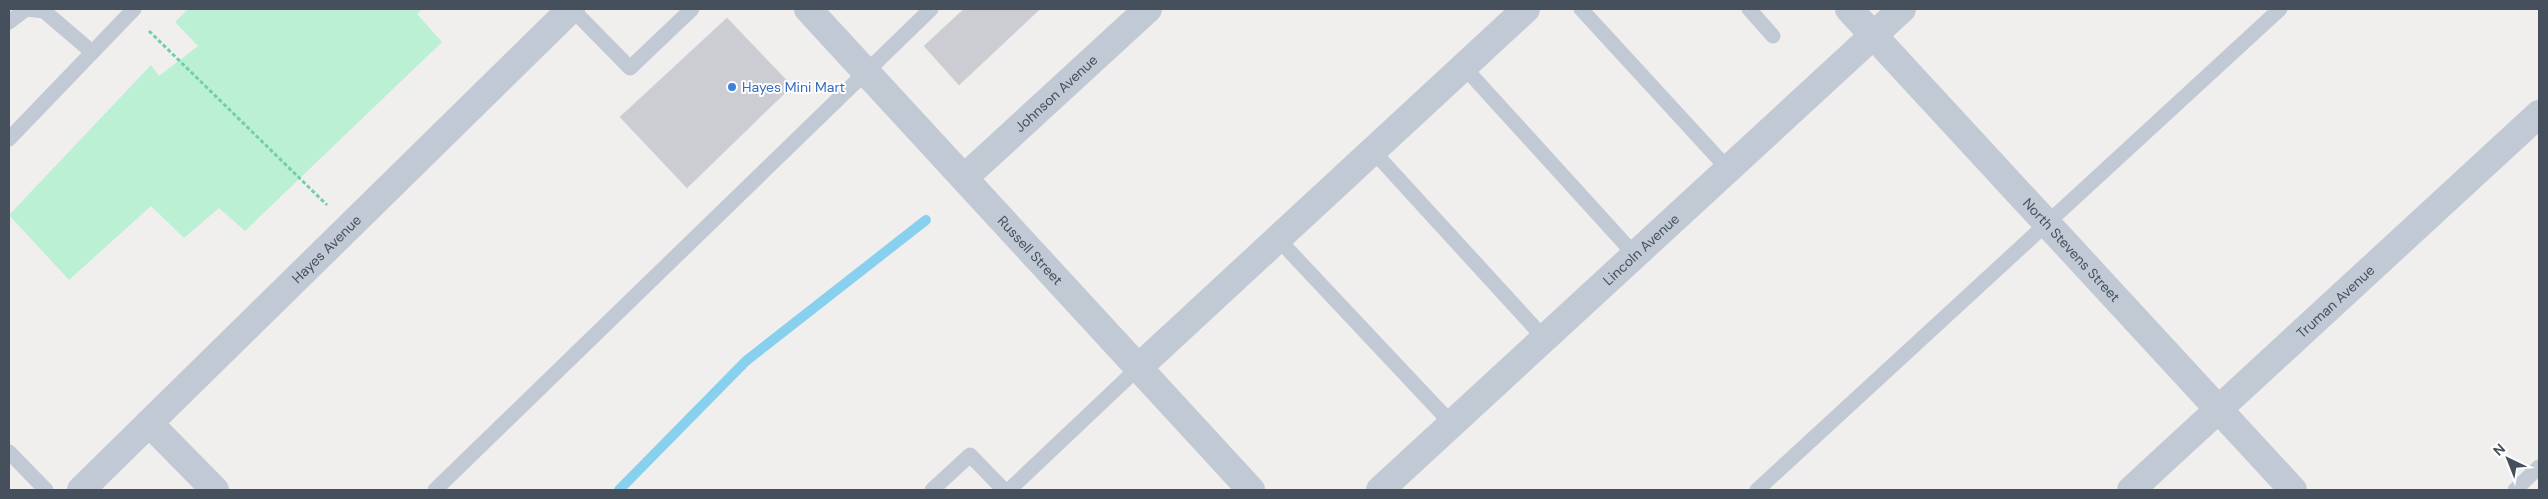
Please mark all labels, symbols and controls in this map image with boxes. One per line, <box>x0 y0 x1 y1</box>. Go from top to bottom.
street label: Johnson Avenue <box>1011 51 1101 136</box>
place label: Hayes Mini Mart <box>742 78 845 96</box>
marker: Hayes Mini Mart <box>726 81 738 93</box>
street label: North Stevens Street <box>2019 194 2124 306</box>
street label: Lincoln Avenue <box>1599 210 1683 289</box>
street label: Hayes Avenue <box>288 211 365 287</box>
street label: Russell Street <box>994 212 1067 289</box>
street label: Truman Avenue <box>2293 261 2378 342</box>
north arrow <box>2483 434 2533 484</box>
text: N <box>2489 439 2509 460</box>

